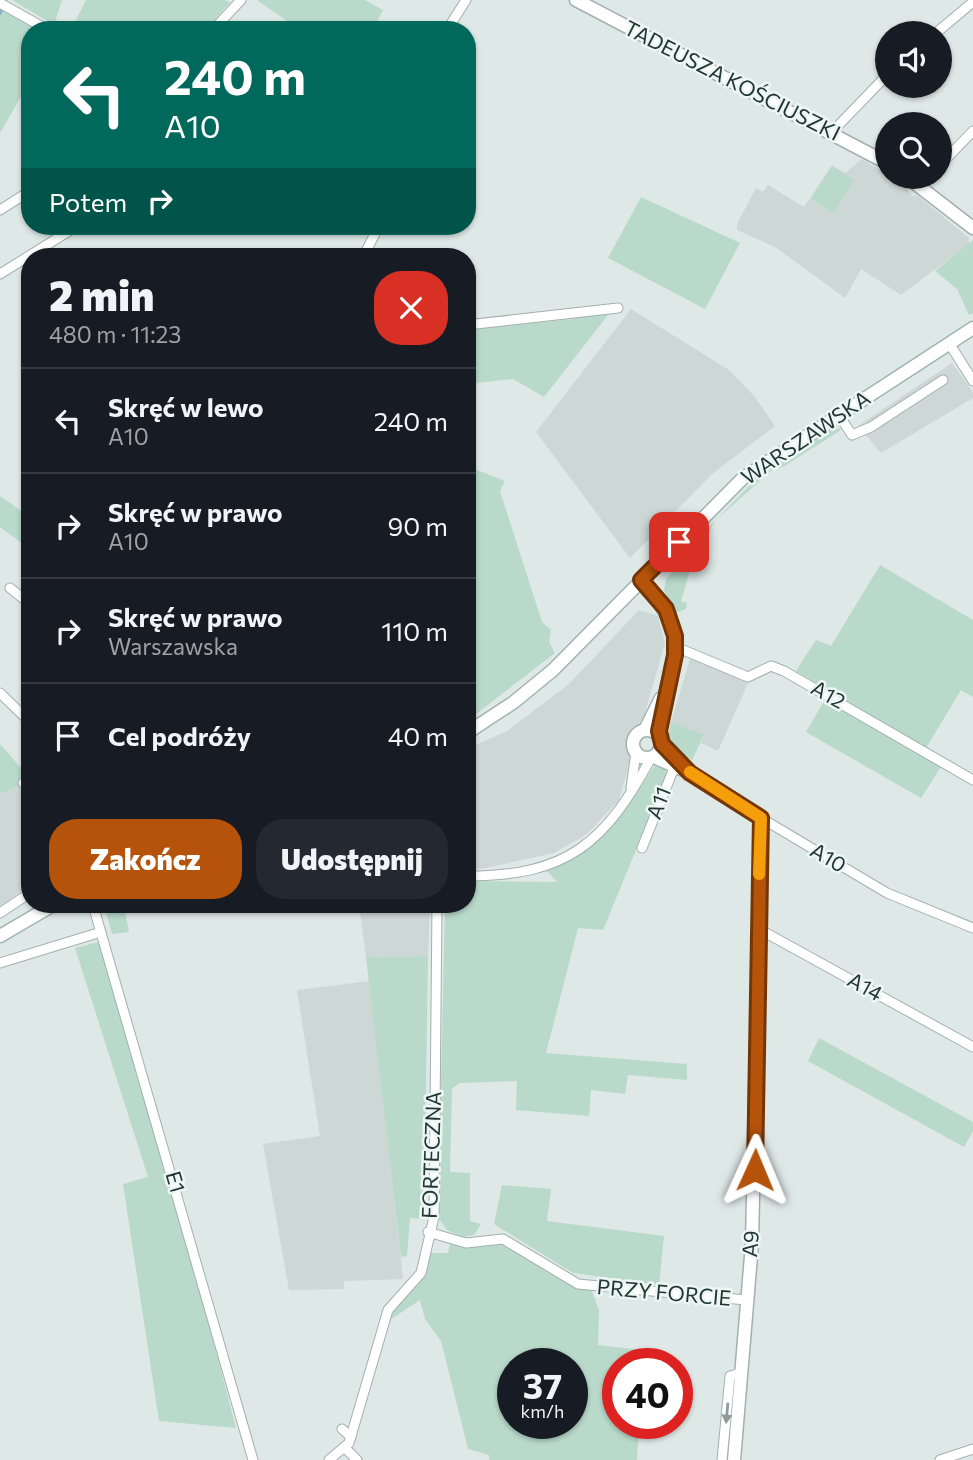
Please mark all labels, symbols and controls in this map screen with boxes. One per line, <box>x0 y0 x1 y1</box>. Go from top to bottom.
street label: TADEUSZA KOŚCIUSZKI <box>620 14 845 145</box>
map controls <box>875 21 952 189</box>
button: sound <box>875 21 952 98</box>
text: 240 m <box>164 45 306 105</box>
icon: left <box>49 49 140 140</box>
text: A10 <box>164 105 221 145</box>
button: search <box>875 112 952 189</box>
icon: right <box>141 182 179 220</box>
text: Potem <box>49 186 127 217</box>
text: 2 min <box>49 268 155 320</box>
button: close <box>374 271 448 345</box>
text: 480 m · 11:23 <box>49 320 181 348</box>
street label: WARSZAWSKA <box>736 385 874 489</box>
text: Skręć w lewo <box>108 391 264 422</box>
icon: left <box>49 402 87 440</box>
text: 240 m <box>374 405 448 436</box>
text: A10 <box>108 422 149 450</box>
text: Skręć w prawo <box>108 496 283 527</box>
icon: right <box>49 507 87 545</box>
text: 90 m <box>388 510 448 541</box>
pin <box>649 512 709 572</box>
icon: arrive <box>660 523 698 561</box>
text: A10 <box>108 527 149 555</box>
text: Skręć w prawo <box>108 601 283 632</box>
icon: right <box>49 612 87 650</box>
text: 110 m <box>381 615 448 646</box>
text: Warszawska <box>108 632 238 660</box>
street label: A12 <box>807 674 850 713</box>
icon: arrive <box>49 717 87 755</box>
text: Cel podróży <box>108 720 251 751</box>
text: 40 m <box>388 720 448 751</box>
street label: A11 <box>640 783 675 822</box>
button: Zakończ <box>49 819 242 899</box>
button: Udostępnij <box>256 819 448 899</box>
street label: A10 <box>806 837 851 877</box>
street label: A14 <box>844 966 888 1006</box>
street label: FORTECZNA <box>416 1091 445 1219</box>
position arrow <box>718 1133 792 1207</box>
street label: E1 <box>161 1168 191 1195</box>
street label: A9 <box>736 1230 763 1258</box>
street label: PRZY FORCIE <box>596 1273 732 1310</box>
speed limit sign: 40 <box>602 1348 693 1439</box>
text: 37 <box>523 1363 562 1406</box>
text: km/h <box>521 1400 564 1422</box>
one-way arrow <box>721 1402 732 1424</box>

